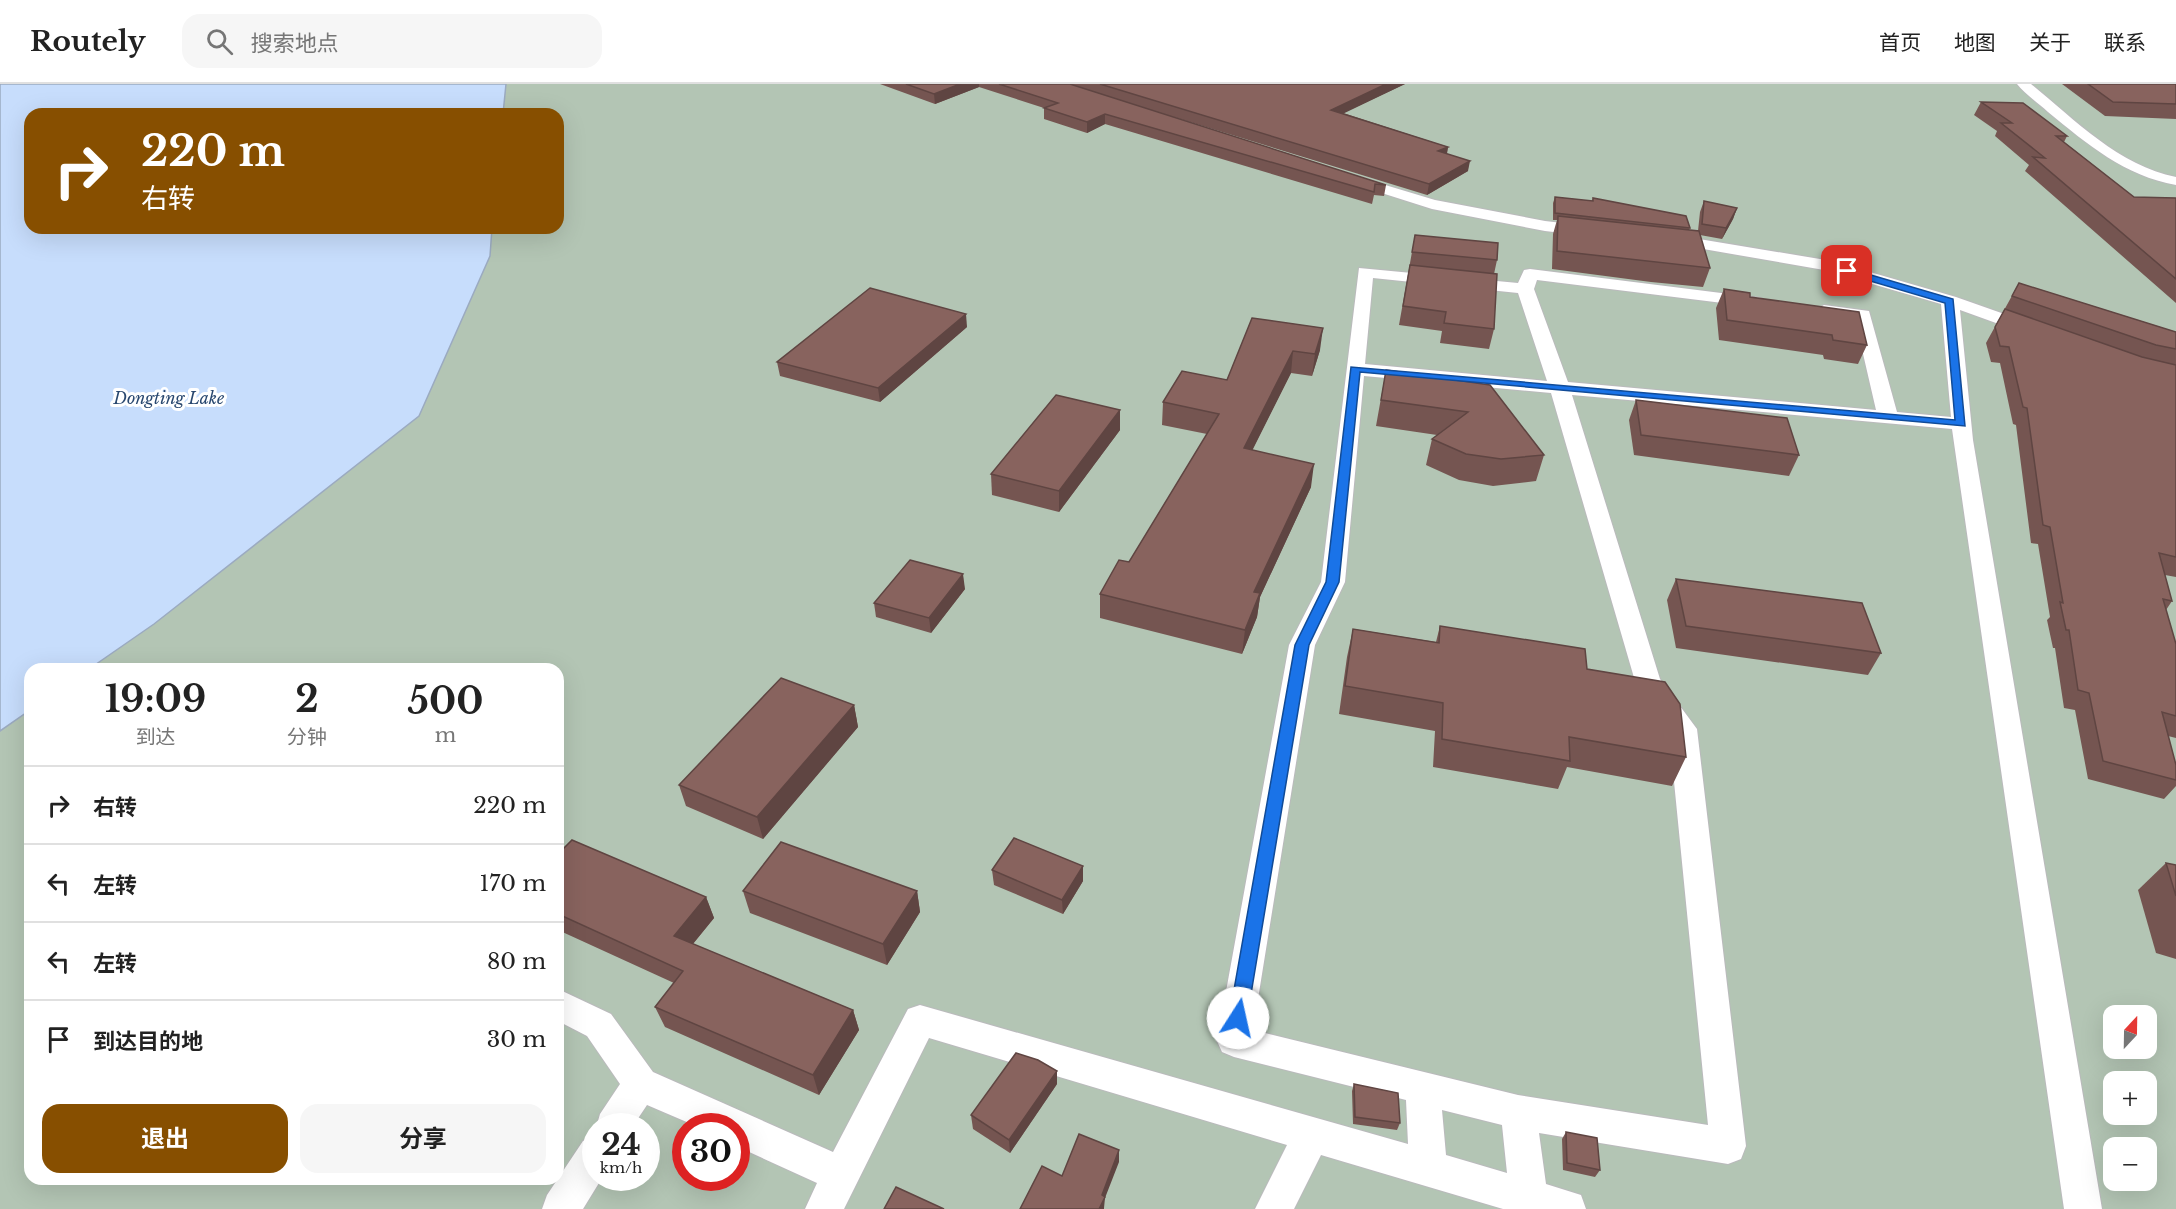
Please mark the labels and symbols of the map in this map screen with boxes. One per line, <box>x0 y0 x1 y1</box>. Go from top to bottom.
pin <box>1821 245 1872 296</box>
water label: Dongting Lake <box>113 388 225 408</box>
position arrow <box>1206 986 1270 1050</box>
north arrow <box>2103 1005 2157 1059</box>
speed limit sign: 30 <box>672 1113 750 1191</box>

